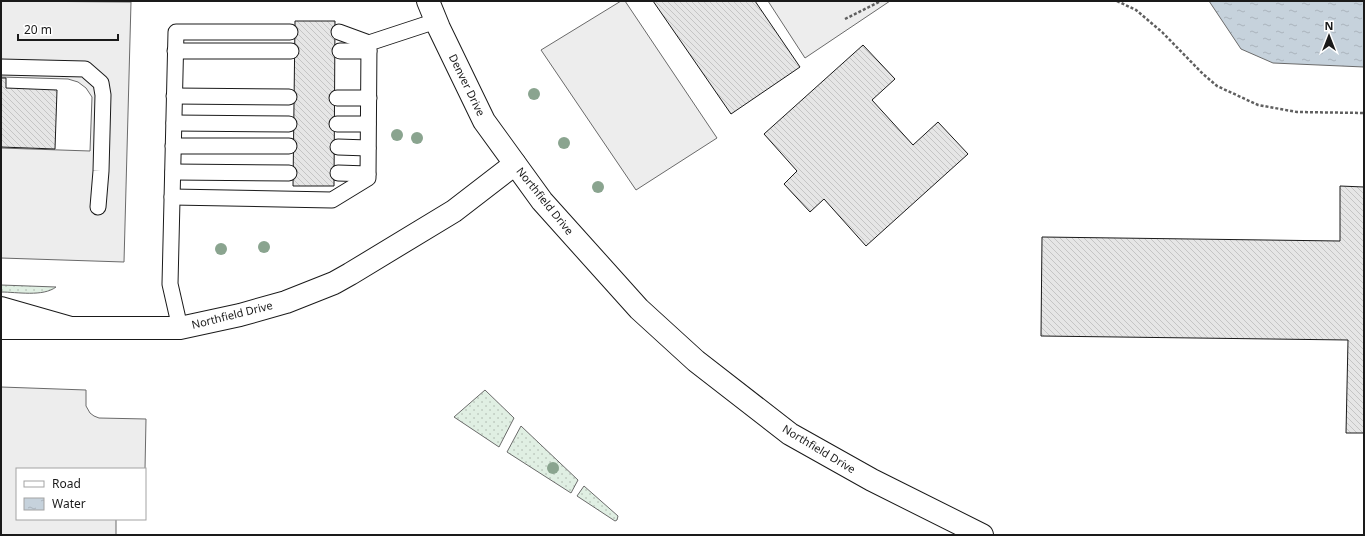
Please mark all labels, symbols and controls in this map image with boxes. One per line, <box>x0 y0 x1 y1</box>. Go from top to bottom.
scale bar <box>18 16 118 42</box>
north arrow <box>1309 16 1349 56</box>
text: N <box>1325 18 1333 33</box>
text: 20 m <box>24 21 52 38</box>
street label: Denver Drive <box>446 51 489 118</box>
street label: Northfield Drive <box>513 164 577 238</box>
street label: Northfield Drive <box>190 297 274 332</box>
street label: Northfield Drive <box>780 421 859 476</box>
legend <box>16 468 146 520</box>
text: Road <box>52 475 81 492</box>
text: Water <box>52 495 86 512</box>

